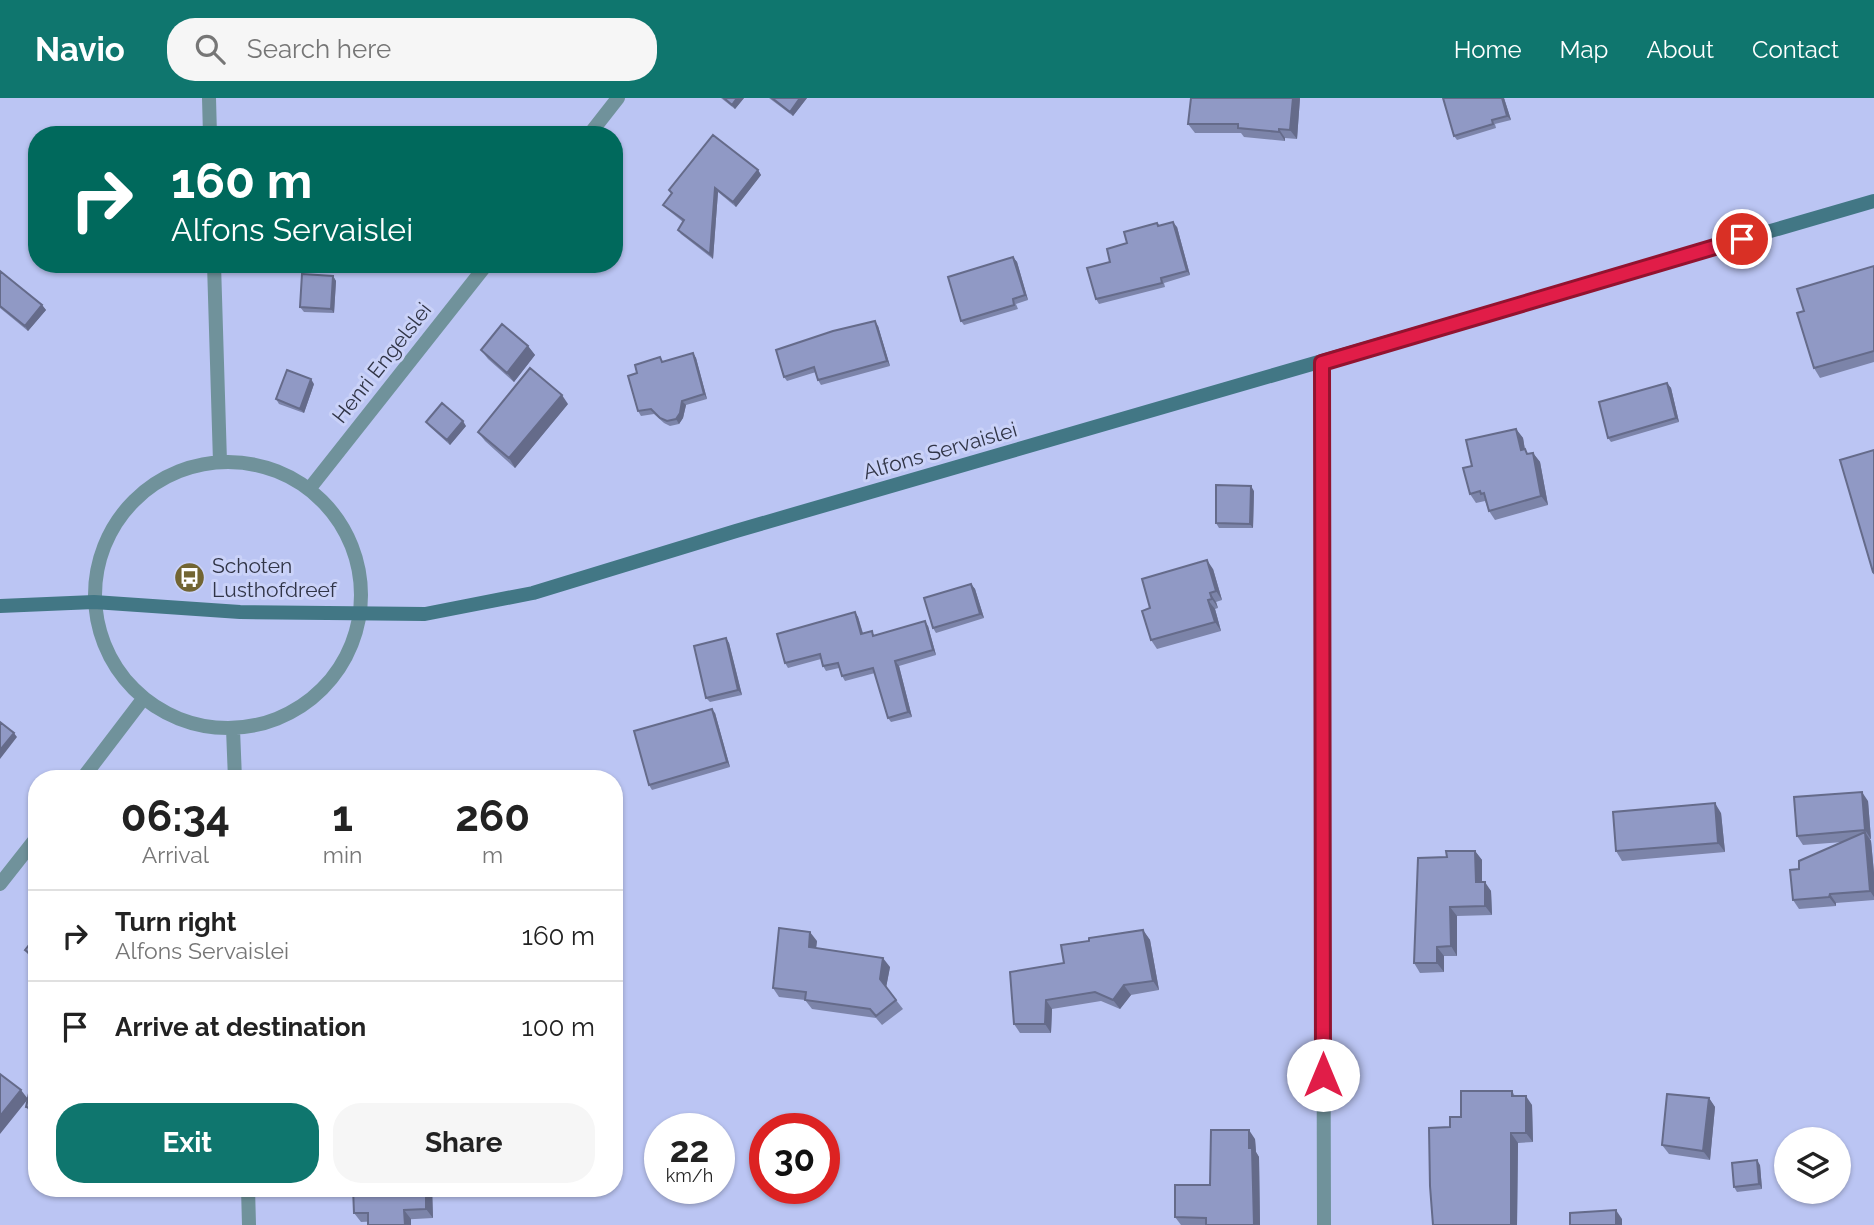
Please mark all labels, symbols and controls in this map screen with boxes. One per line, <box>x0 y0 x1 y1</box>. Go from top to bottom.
search box <box>167 18 657 81</box>
text: Navio <box>35 30 125 69</box>
icon: search <box>191 30 229 68</box>
text: Search here <box>247 34 391 64</box>
text: Home <box>1454 35 1522 64</box>
text: Map <box>1560 35 1608 64</box>
text: About <box>1646 35 1714 64</box>
text: Contact <box>1752 35 1839 64</box>
text: 160 m <box>171 152 312 209</box>
icon: right <box>56 154 147 245</box>
pin <box>1712 209 1772 269</box>
text: Alfons Servaislei <box>171 211 413 248</box>
icon: arrive <box>1723 220 1761 258</box>
street label: Henri Engelslei <box>327 298 436 428</box>
street label: Alfons Servaislei <box>860 417 1020 484</box>
place label: Schoten Lusthofdreef <box>212 553 338 602</box>
bus stop icon: Schoten Lusthofdreef <box>172 561 206 595</box>
text: 06:34 <box>121 792 230 841</box>
text: 1 <box>332 792 353 841</box>
text: 260 <box>455 792 530 841</box>
text: Arrival <box>142 841 209 868</box>
text: min <box>323 841 362 868</box>
text: m <box>482 841 503 868</box>
text: Turn right <box>115 907 236 937</box>
icon: right <box>56 917 94 955</box>
text: 160 m <box>522 921 595 951</box>
text: Alfons Servaislei <box>115 937 289 964</box>
icon: arrive <box>56 1008 94 1046</box>
text: Arrive at destination <box>115 1012 366 1042</box>
text: 100 m <box>522 1012 595 1042</box>
position arrow <box>1286 1038 1360 1112</box>
button: Exit <box>56 1103 319 1183</box>
button: Share <box>333 1103 595 1183</box>
speed limit sign: 30 <box>749 1113 840 1204</box>
map controls <box>1774 1127 1851 1204</box>
button: layers <box>1774 1127 1851 1204</box>
text: 22 <box>670 1129 709 1170</box>
text: km/h <box>666 1165 713 1186</box>

